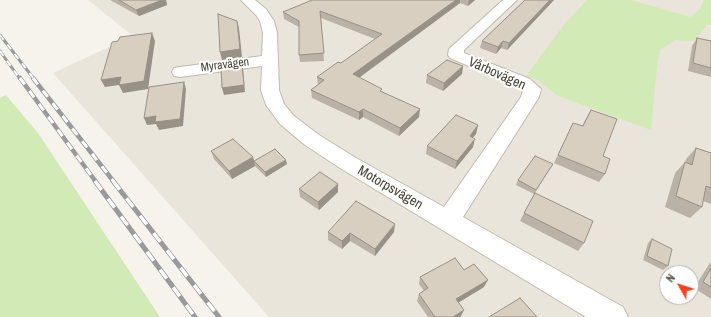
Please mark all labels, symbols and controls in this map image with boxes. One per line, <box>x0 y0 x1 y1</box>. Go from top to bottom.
street label: Vårbovägen <box>466 54 528 94</box>
street label: Myravägen <box>200 55 250 75</box>
street label: Motorpsvägen <box>354 163 426 213</box>
north arrow <box>659 265 699 305</box>
text: N <box>663 271 678 285</box>

